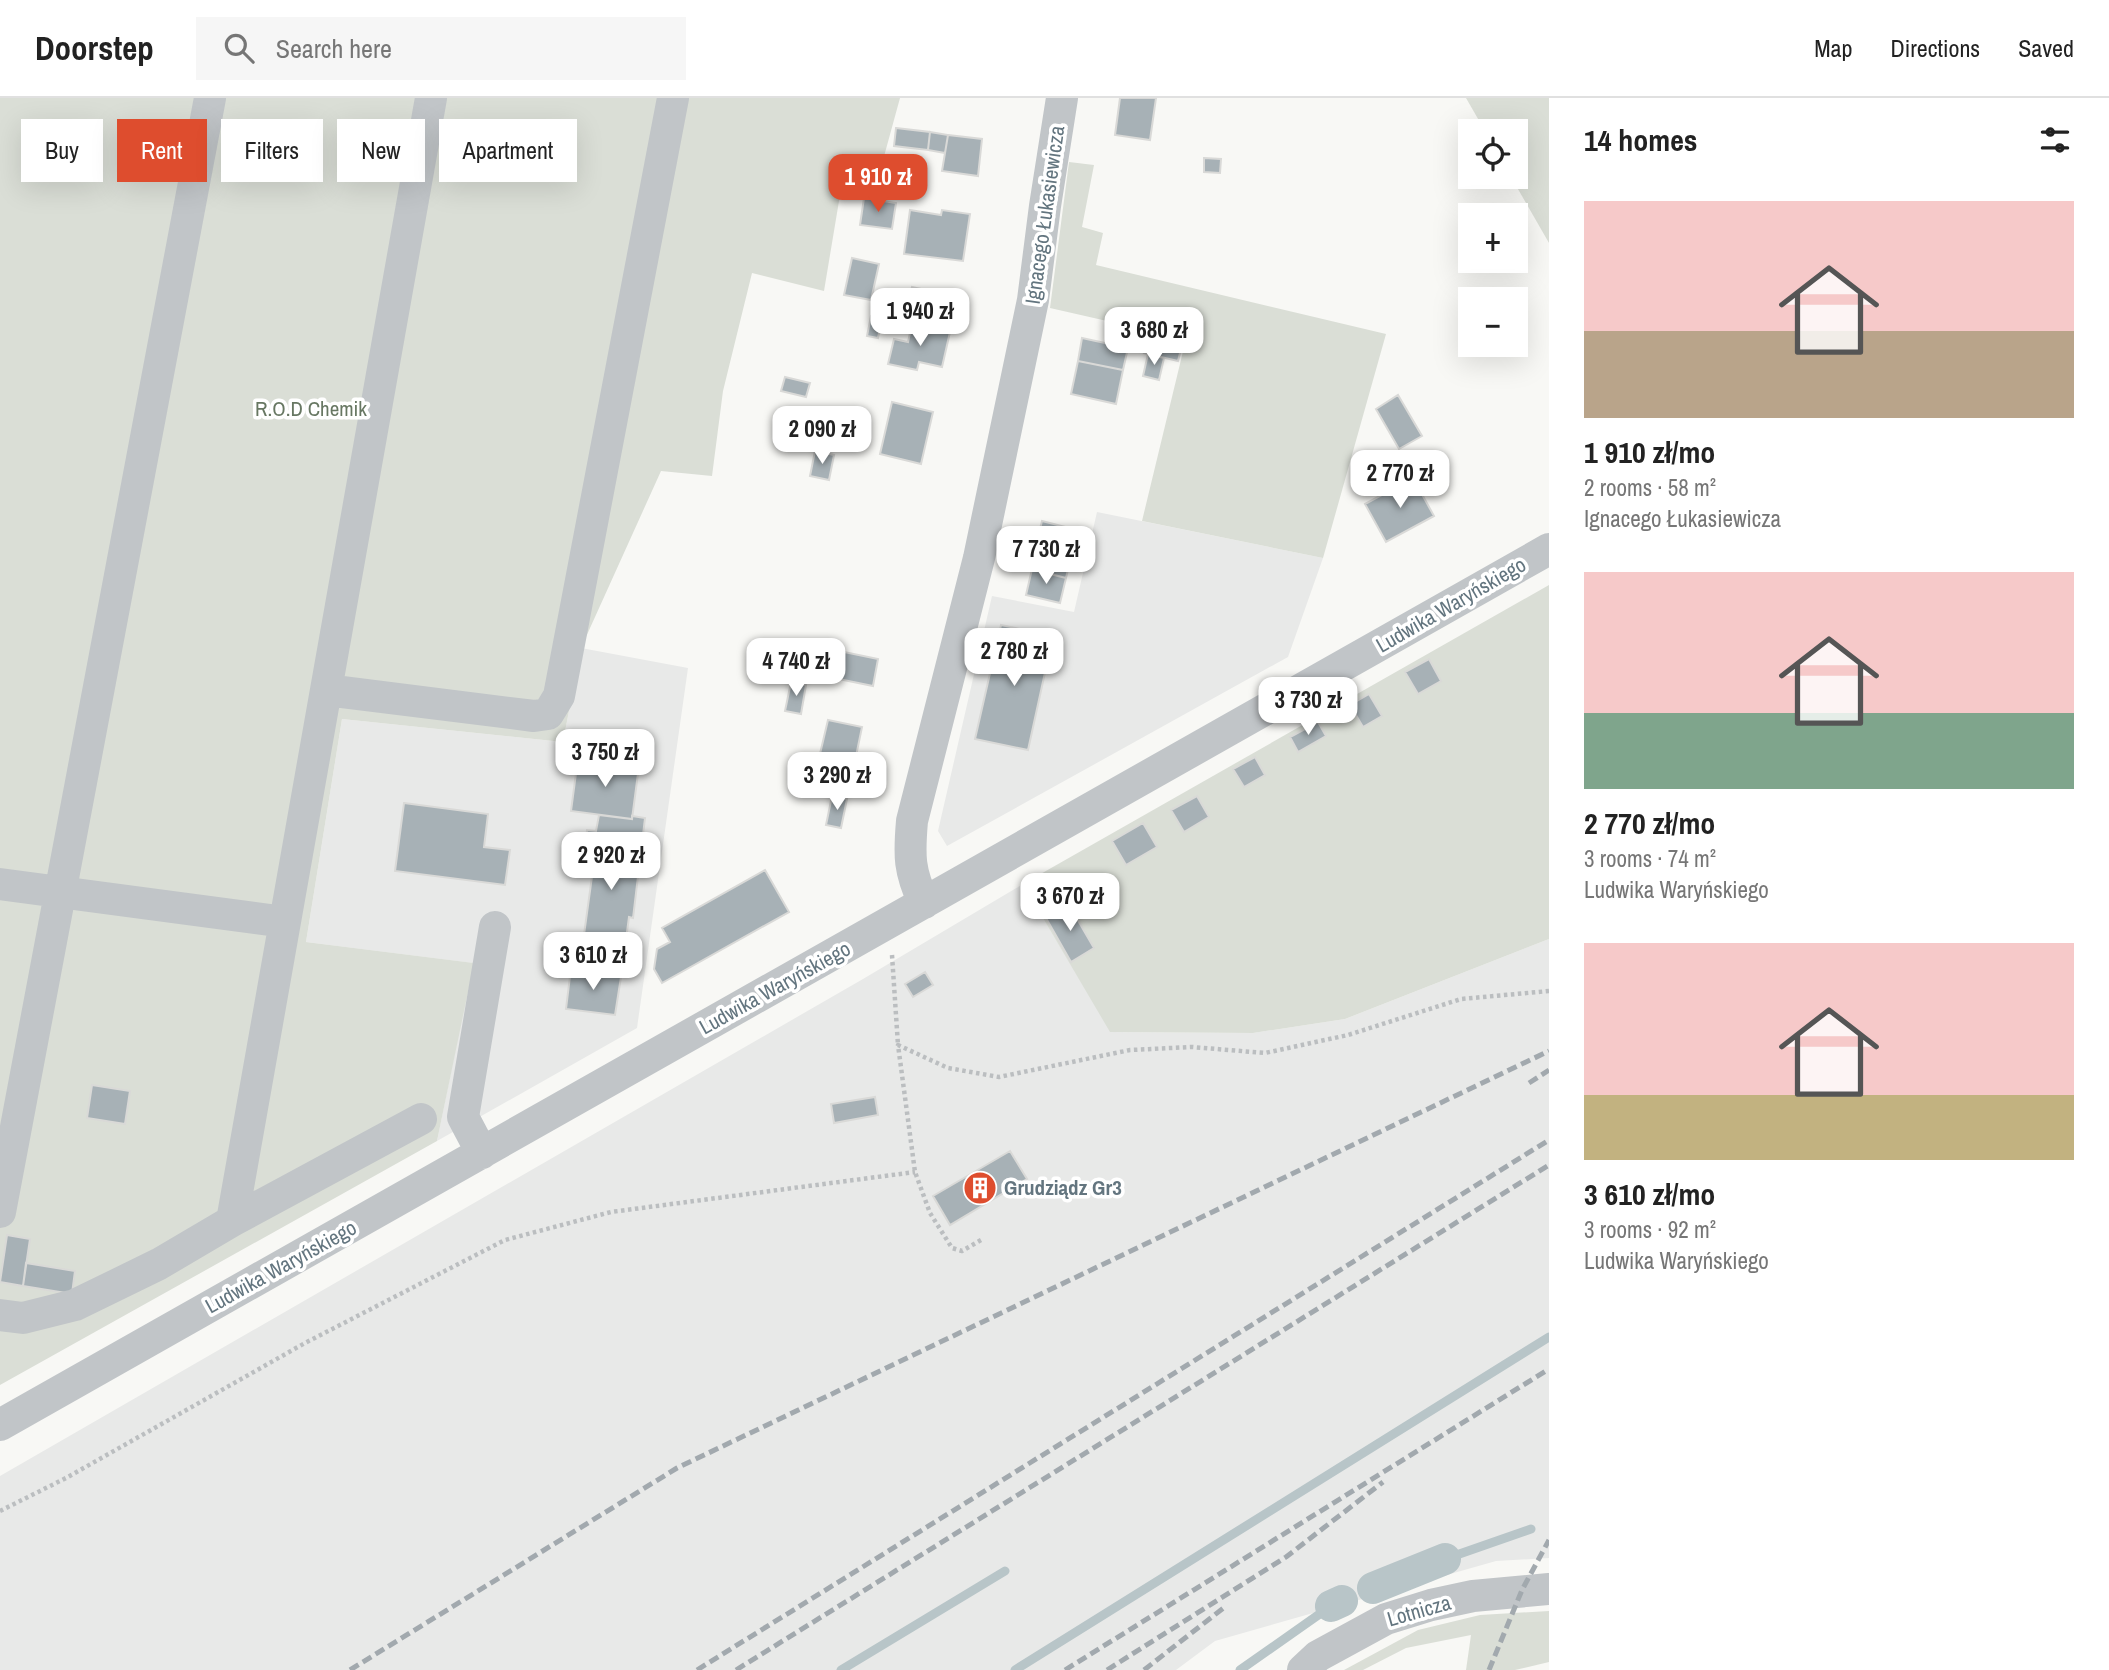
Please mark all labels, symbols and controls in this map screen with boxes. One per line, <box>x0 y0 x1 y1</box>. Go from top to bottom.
search box <box>196 17 686 80</box>
text: Doorstep <box>35 26 154 70</box>
icon: search <box>220 29 258 67</box>
text: Search here <box>276 31 392 66</box>
text: Map <box>1814 32 1852 64</box>
text: Directions <box>1890 32 1980 64</box>
text: Saved <box>2018 32 2074 64</box>
chip: Buy <box>21 119 103 182</box>
chip: Rent <box>117 119 207 182</box>
chip: Filters <box>221 119 323 182</box>
chip: New <box>337 119 425 182</box>
chip: Apartment <box>439 119 577 182</box>
map controls <box>1458 119 1528 357</box>
button: locate <box>1458 119 1528 189</box>
text: 14 homes <box>1584 120 1698 160</box>
icon: filters <box>2036 121 2074 159</box>
street label: Ignacego Łukasiewicza <box>1018 123 1071 306</box>
pin: 1 910 zł <box>806 155 950 214</box>
text: 1 910 zł <box>844 161 912 192</box>
button: + <box>1458 203 1528 273</box>
icon: home <box>1766 247 1892 373</box>
button: − <box>1458 287 1528 357</box>
pin: 1 940 zł <box>848 288 992 348</box>
text: 1 940 zł <box>886 295 954 326</box>
pin: 3 680 zł <box>1082 308 1226 367</box>
text: 3 680 zł <box>1120 314 1188 345</box>
park label: R.O.D Chemik <box>255 394 367 423</box>
pin: 2 090 zł <box>750 406 894 466</box>
text: 2 090 zł <box>788 413 856 444</box>
text: 1 910 zł/mo <box>1584 432 1715 472</box>
pin: 2 770 zł <box>1328 450 1472 510</box>
text: 2 770 zł <box>1366 457 1434 488</box>
text: 2 rooms · 58 m² <box>1584 472 1716 503</box>
text: Ignacego Łukasiewicza <box>1584 503 1781 534</box>
pin: 7 730 zł <box>974 526 1118 586</box>
text: 7 730 zł <box>1012 533 1080 564</box>
street label: Ludwika Waryńskiego <box>1370 550 1531 659</box>
icon: home <box>1766 618 1892 744</box>
pin: 2 780 zł <box>942 628 1086 688</box>
text: 2 780 zł <box>980 635 1048 666</box>
pin: 4 740 zł <box>724 638 868 698</box>
text: 4 740 zł <box>762 645 830 676</box>
pin: 3 730 zł <box>1236 678 1380 737</box>
text: 3 730 zł <box>1274 684 1342 715</box>
pin: 3 750 zł <box>533 730 677 789</box>
text: 3 750 zł <box>571 736 639 767</box>
pin: 3 290 zł <box>765 752 909 812</box>
text: 3 290 zł <box>803 759 871 790</box>
text: 2 770 zł/mo <box>1584 803 1715 843</box>
pin: 2 920 zł <box>539 832 683 892</box>
text: 2 920 zł <box>577 839 645 870</box>
text: 3 rooms · 74 m² <box>1584 843 1716 874</box>
pin: 3 670 zł <box>998 874 1142 933</box>
text: Ludwika Waryńskiego <box>1584 874 1769 905</box>
text: 3 670 zł <box>1036 880 1104 911</box>
pin: 3 610 zł <box>521 932 665 992</box>
street label: Ludwika Waryńskiego <box>694 934 856 1041</box>
text: 3 610 zł <box>559 939 627 970</box>
icon: home <box>1766 989 1892 1115</box>
building icon: Grudziądz Gr3 <box>961 1169 999 1207</box>
place label: Grudziądz Gr3 <box>1004 1173 1122 1202</box>
text: 3 610 zł/mo <box>1584 1174 1715 1214</box>
street label: Ludwika Waryńskiego <box>200 1213 362 1320</box>
text: 3 rooms · 92 m² <box>1584 1214 1716 1245</box>
text: Ludwika Waryńskiego <box>1584 1245 1769 1276</box>
street label: Lotnicza <box>1384 1587 1455 1633</box>

